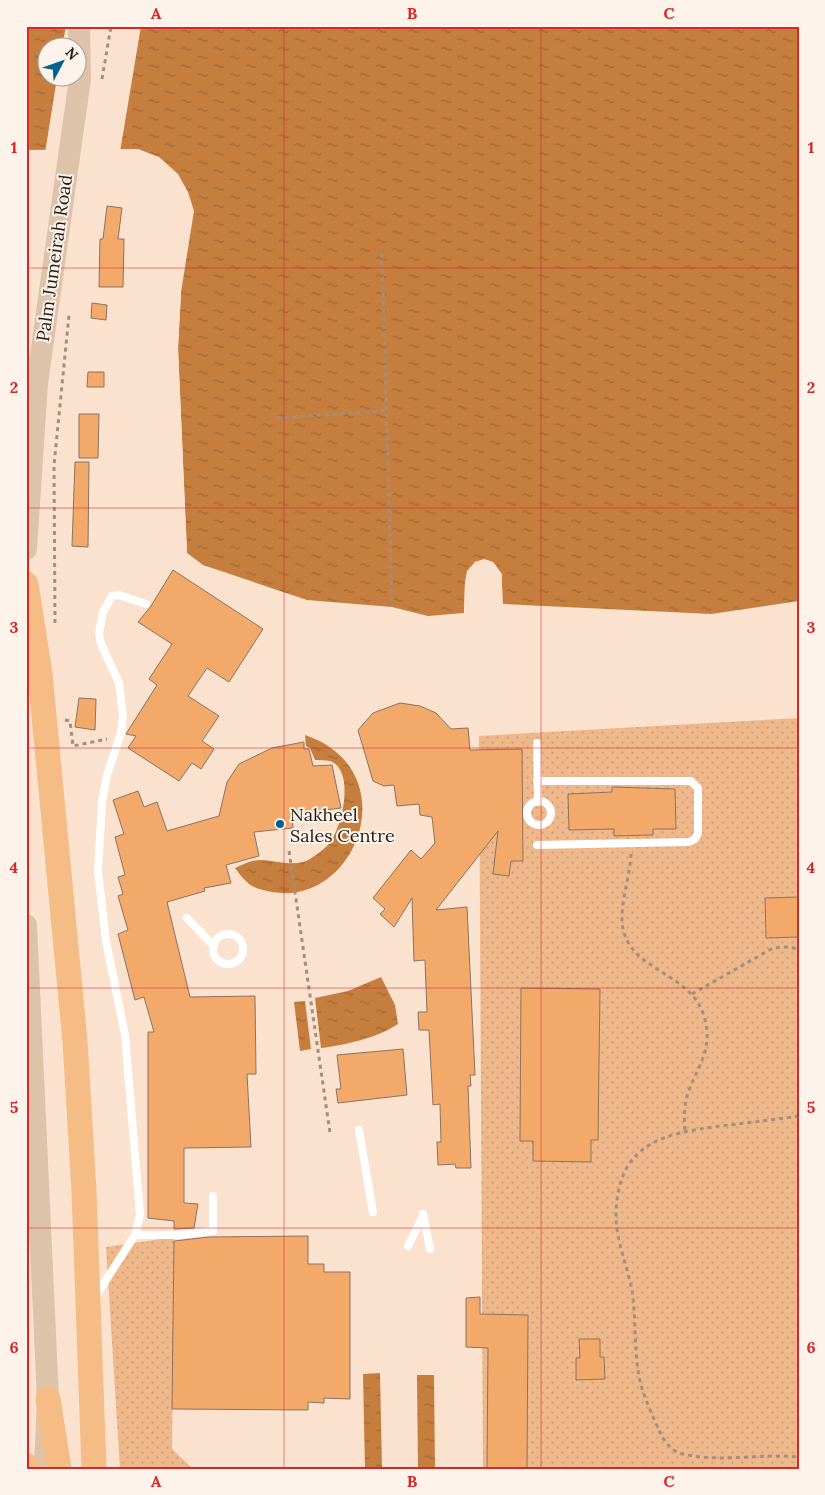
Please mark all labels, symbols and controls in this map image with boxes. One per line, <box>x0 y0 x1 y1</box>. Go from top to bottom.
text: A <box>151 3 162 23</box>
text: B <box>407 3 418 23</box>
text: C <box>663 3 675 23</box>
north arrow <box>38 38 88 88</box>
text: N <box>61 43 82 64</box>
text: 1 <box>11 137 17 157</box>
text: 1 <box>808 137 814 157</box>
street label: Palm Jumeirah Road <box>31 173 77 343</box>
text: 2 <box>10 377 18 397</box>
text: 2 <box>807 377 815 397</box>
text: 3 <box>10 617 19 637</box>
text: 3 <box>807 617 816 637</box>
place label: Nakheel Sales Centre <box>290 803 395 847</box>
marker: Nakheel Sales Centre <box>274 818 286 830</box>
text: 4 <box>10 857 19 877</box>
text: 4 <box>807 857 816 877</box>
text: 5 <box>10 1097 19 1117</box>
text: 5 <box>807 1097 816 1117</box>
text: 6 <box>9 1337 19 1357</box>
text: 6 <box>806 1337 816 1357</box>
text: A <box>151 1471 162 1491</box>
text: B <box>407 1471 418 1491</box>
text: C <box>663 1471 675 1491</box>

